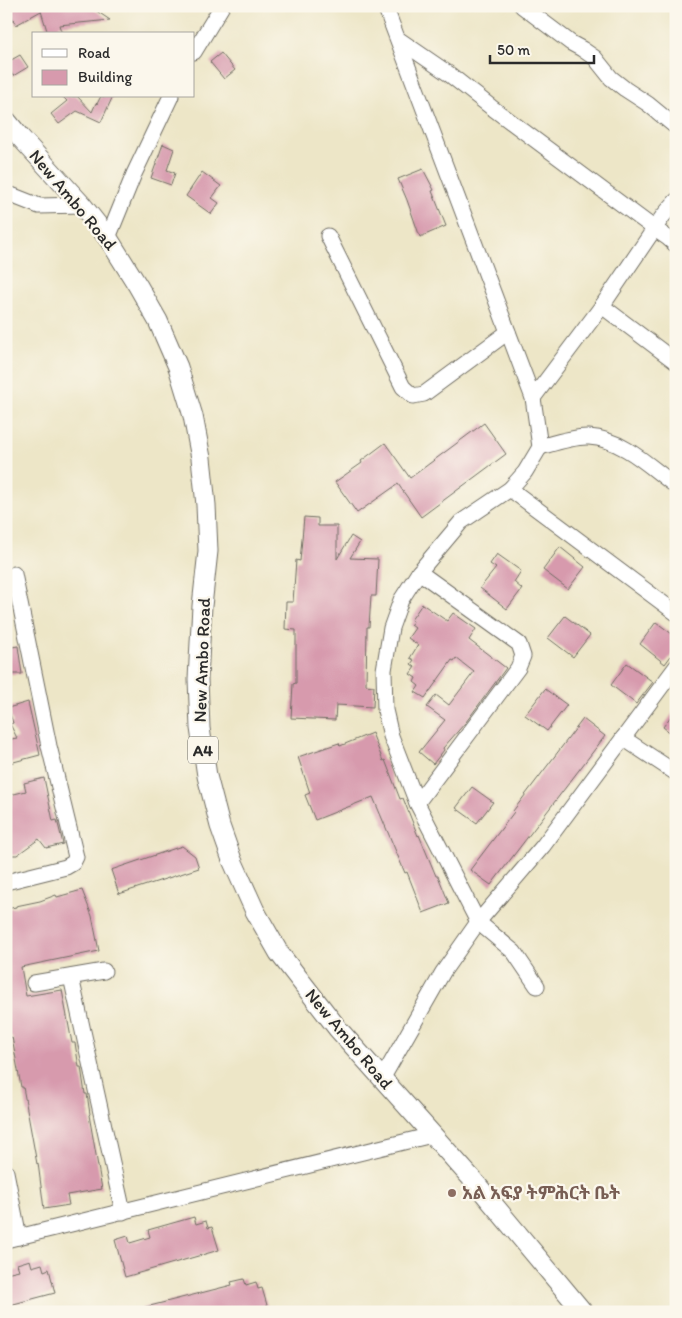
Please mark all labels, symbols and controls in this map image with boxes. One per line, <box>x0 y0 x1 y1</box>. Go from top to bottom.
legend <box>32 32 195 98</box>
scale bar <box>490 32 593 64</box>
text: 50 m <box>497 41 530 59</box>
text: Road <box>78 44 111 62</box>
text: Building <box>78 68 132 86</box>
street label: New Ambo Road <box>24 145 122 255</box>
street label: New Ambo Road <box>189 597 215 723</box>
road number: A4 <box>188 736 218 764</box>
street label: New Ambo Road <box>300 984 398 1094</box>
place label: አል አፍያ ትምሕርት ቤት <box>462 1182 620 1204</box>
marker: አል አፍያ ትምሕርት ቤት <box>446 1187 458 1199</box>

